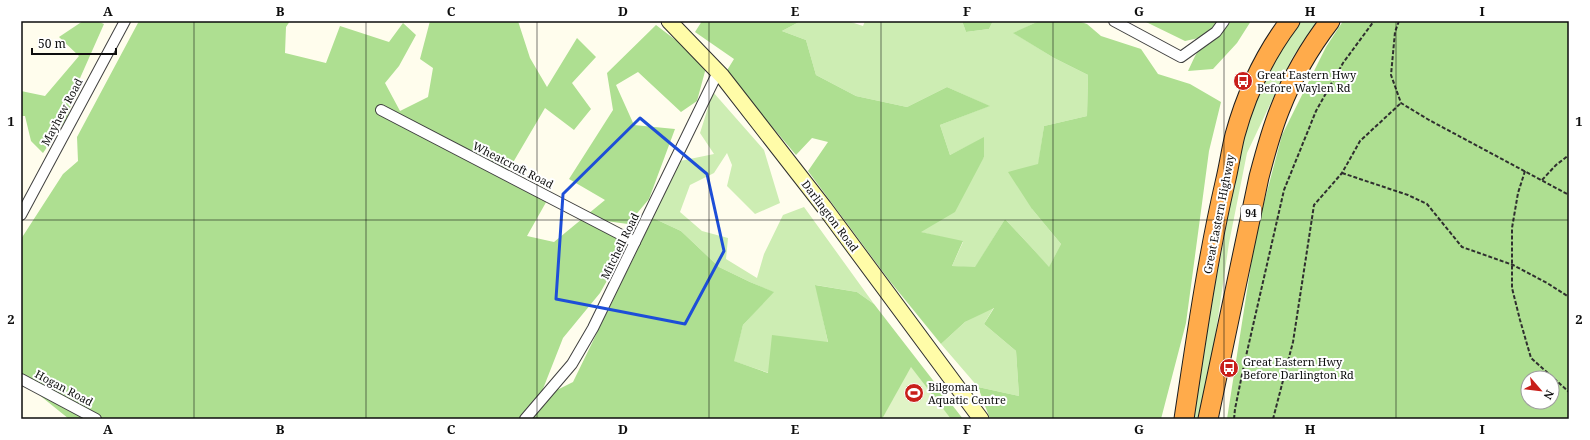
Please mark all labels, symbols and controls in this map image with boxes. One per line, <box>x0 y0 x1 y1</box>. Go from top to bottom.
text: A <box>103 2 113 20</box>
text: B <box>276 2 285 20</box>
text: C <box>447 2 456 20</box>
text: D <box>618 2 628 20</box>
text: E <box>791 2 800 20</box>
text: F <box>963 2 971 20</box>
text: G <box>1134 2 1144 20</box>
text: H <box>1305 2 1316 20</box>
text: I <box>1479 2 1485 20</box>
scale bar <box>32 30 116 56</box>
text: 50 m <box>38 35 66 52</box>
place label: Great Eastern Hwy Before Waylen Rd <box>1257 67 1357 95</box>
bus stop icon: Great Eastern Hwy Before Waylen Rd <box>1232 70 1254 92</box>
street label: Mayhew Road <box>38 75 86 148</box>
text: 1 <box>7 112 15 130</box>
text: 1 <box>1575 112 1583 130</box>
street label: Wheatcroft Road <box>470 138 556 191</box>
street label: Great Eastern Highway <box>1200 152 1238 275</box>
street label: Darlington Road <box>799 177 862 255</box>
road number: 94 <box>1241 205 1261 221</box>
street label: Mitchell Road <box>597 210 642 282</box>
text: 2 <box>7 310 15 328</box>
text: 2 <box>1575 310 1583 328</box>
place label: Great Eastern Hwy Before Darlington Rd <box>1243 354 1354 382</box>
bus stop icon: Great Eastern Hwy Before Darlington Rd <box>1218 357 1240 379</box>
street label: Hogan Road <box>33 366 96 409</box>
north arrow <box>1520 370 1560 410</box>
place label: Bilgoman Aquatic Centre <box>928 379 1006 407</box>
sports icon: Bilgoman Aquatic Centre <box>903 382 925 404</box>
text: N <box>1540 388 1558 403</box>
text: A <box>103 420 113 438</box>
text: B <box>276 420 285 438</box>
text: C <box>447 420 456 438</box>
text: D <box>618 420 628 438</box>
text: E <box>791 420 800 438</box>
text: F <box>963 420 971 438</box>
text: G <box>1134 420 1144 438</box>
text: H <box>1305 420 1316 438</box>
text: I <box>1479 420 1485 438</box>

